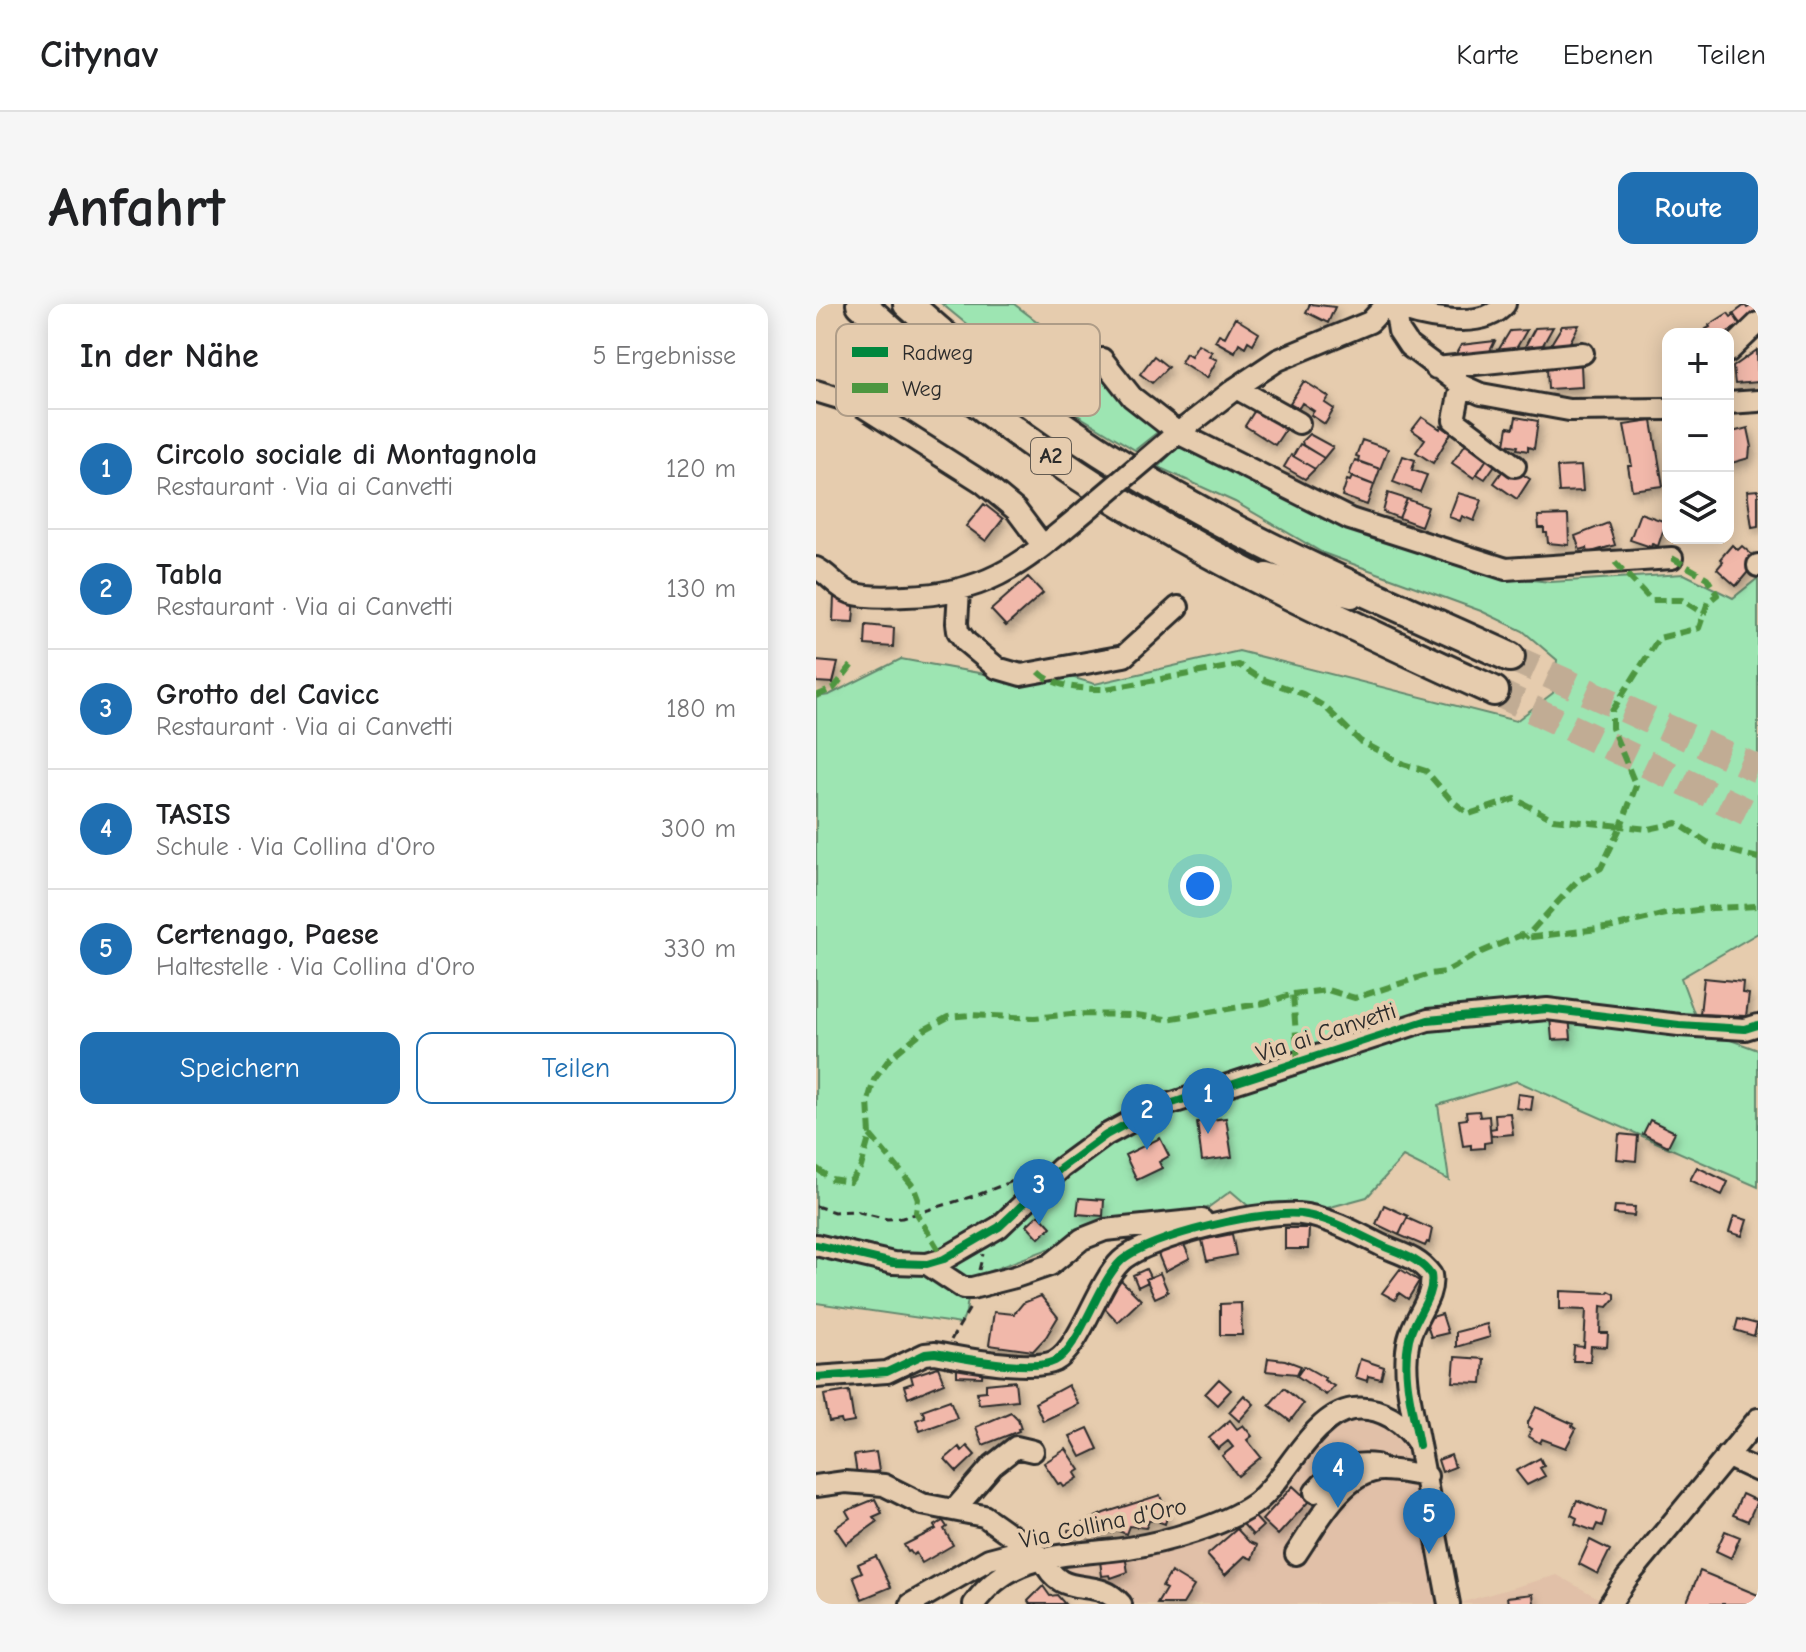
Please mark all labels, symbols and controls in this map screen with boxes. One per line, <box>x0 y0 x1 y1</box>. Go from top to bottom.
text: Citynav <box>40 33 158 77</box>
text: Karte <box>1456 39 1519 71</box>
text: Ebenen <box>1563 39 1654 71</box>
text: Teilen <box>1698 39 1766 71</box>
button: Route <box>1618 172 1758 244</box>
text: Anfahrt <box>48 176 225 240</box>
legend <box>836 324 1100 416</box>
map controls <box>1662 328 1734 544</box>
button: + <box>1662 328 1734 400</box>
text: In der Nähe <box>80 336 259 376</box>
text: Radweg <box>902 340 973 366</box>
text: 5 Ergebnisse <box>592 341 736 371</box>
text: Weg <box>902 376 942 402</box>
button: − <box>1662 400 1734 472</box>
text: Circolo sociale di Montagnola <box>156 437 537 472</box>
road number: A2 <box>1031 438 1071 474</box>
text: 1 <box>101 454 111 484</box>
text: 120 m <box>666 454 736 484</box>
text: Restaurant · Via ai Canvetti <box>156 472 453 502</box>
button: layers <box>1662 472 1734 544</box>
text: Tabla <box>156 557 223 592</box>
text: 2 <box>100 574 112 604</box>
text: 130 m <box>667 574 736 604</box>
text: Restaurant · Via ai Canvetti <box>156 592 453 622</box>
text: Grotto del Cavicc <box>156 677 379 712</box>
text: 3 <box>100 694 112 724</box>
text: 180 m <box>666 694 736 724</box>
text: Restaurant · Via ai Canvetti <box>156 712 453 742</box>
text: TASIS <box>156 797 231 832</box>
text: 4 <box>100 814 112 844</box>
text: 300 m <box>661 814 736 844</box>
text: Schule · Via Collina d'Oro <box>156 832 435 862</box>
your location <box>1180 866 1220 906</box>
text: Certenago, Paese <box>156 917 379 952</box>
text: 5 <box>99 934 113 964</box>
text: 330 m <box>664 934 736 964</box>
text: Haltestelle · Via Collina d'Oro <box>156 952 475 982</box>
street label: Via ai Canvetti <box>1252 996 1400 1068</box>
button: Speichern <box>80 1032 400 1104</box>
button: Teilen <box>416 1032 736 1104</box>
pin: 1 <box>1182 1068 1234 1134</box>
pin: 2 <box>1121 1084 1173 1150</box>
pin: 3 <box>1013 1159 1065 1225</box>
pin: 4 <box>1312 1442 1364 1508</box>
pin: 5 <box>1403 1488 1455 1554</box>
street label: Via Collina d'Oro <box>1017 1492 1189 1554</box>

